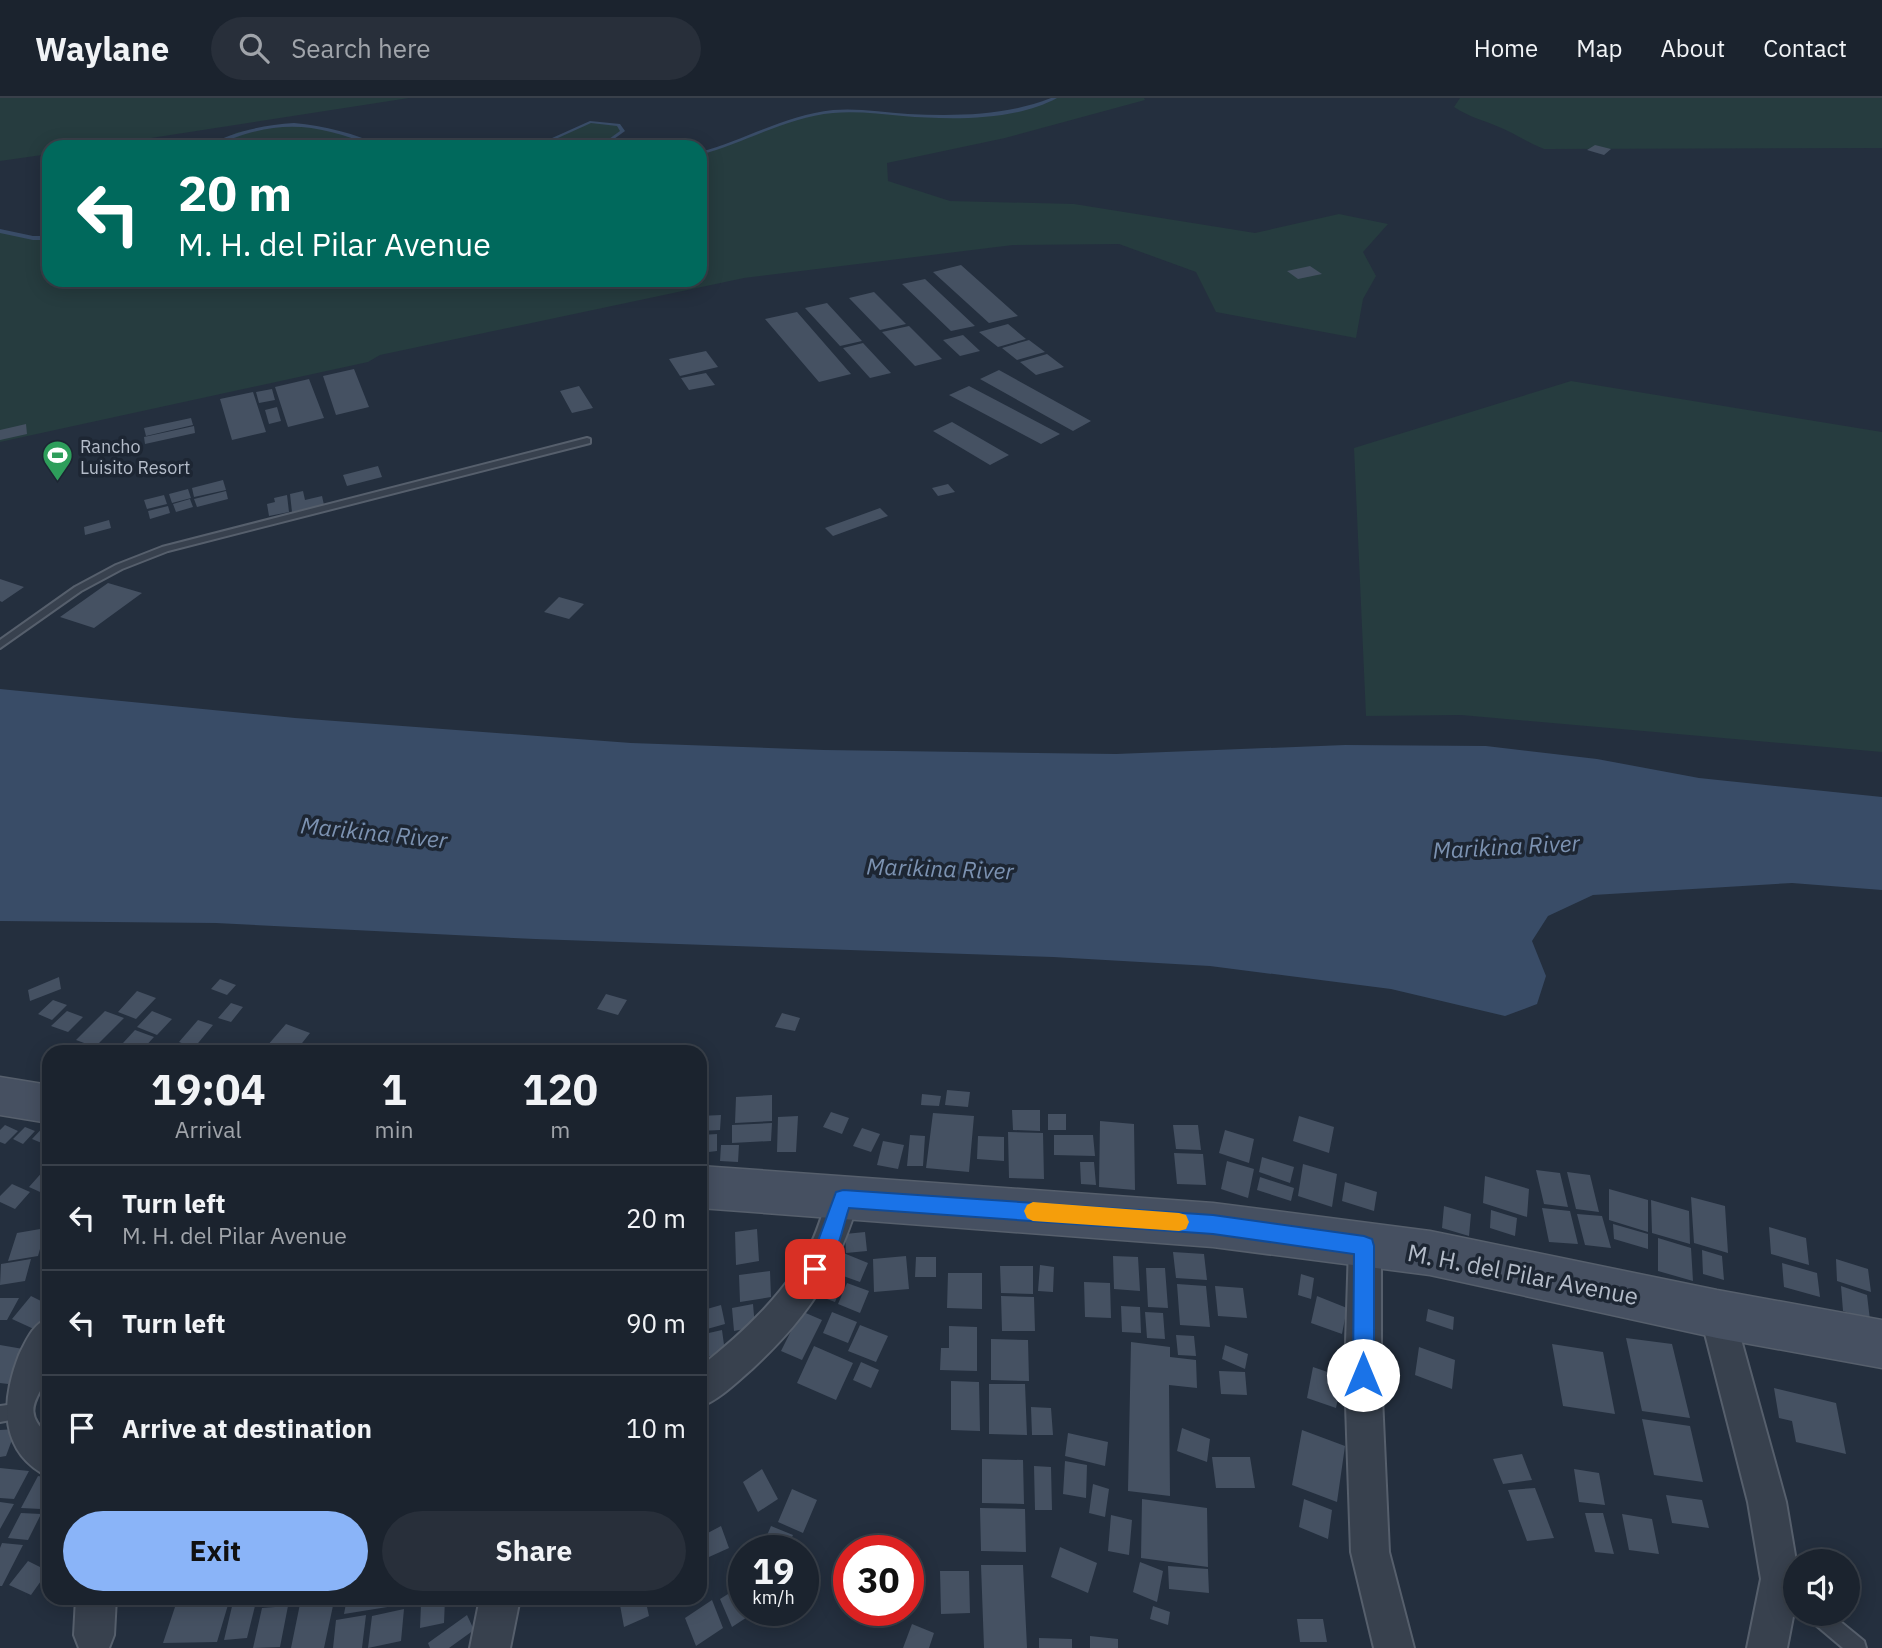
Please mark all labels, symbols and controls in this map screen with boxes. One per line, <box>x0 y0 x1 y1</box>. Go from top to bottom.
search box <box>211 17 701 80</box>
text: Waylane <box>35 27 169 70</box>
icon: search <box>235 29 273 67</box>
text: Search here <box>291 31 431 65</box>
text: Home <box>1474 32 1538 64</box>
text: Map <box>1576 32 1622 64</box>
text: About <box>1660 32 1725 64</box>
text: Contact <box>1763 32 1847 64</box>
text: 20 m <box>178 161 292 224</box>
icon: left <box>63 168 154 259</box>
text: M. H. del Pilar Avenue <box>178 223 491 265</box>
place label: Rancho Luisito Resort <box>80 435 190 479</box>
sports icon: Rancho Luisito Resort <box>40 439 74 483</box>
water label: Marikina River <box>299 809 449 855</box>
water label: Marikina River <box>1432 827 1581 865</box>
water label: Marikina River <box>866 850 1015 886</box>
text: 19:04 <box>151 1062 266 1117</box>
text: 1 <box>381 1062 407 1117</box>
text: 120 <box>522 1062 598 1117</box>
text: Arrival <box>175 1114 242 1144</box>
text: min <box>375 1114 413 1144</box>
text: m <box>550 1114 570 1144</box>
text: Turn left <box>122 1186 225 1220</box>
icon: left <box>63 1199 101 1237</box>
text: 20 m <box>626 1201 686 1235</box>
text: M. H. del Pilar Avenue <box>122 1220 347 1250</box>
street label: M. H. del Pilar Avenue <box>1405 1236 1641 1312</box>
pin <box>785 1239 845 1299</box>
icon: arrive <box>796 1250 834 1288</box>
icon: left <box>63 1304 101 1342</box>
text: Turn left <box>122 1306 225 1340</box>
text: 90 m <box>626 1306 686 1340</box>
position arrow <box>1326 1338 1400 1412</box>
icon: arrive <box>63 1409 101 1447</box>
text: Arrive at destination <box>122 1411 372 1445</box>
text: 10 m <box>626 1411 686 1445</box>
button: Exit <box>63 1511 368 1591</box>
button: Share <box>382 1511 686 1591</box>
speed limit sign: 30 <box>833 1535 924 1626</box>
text: 19 <box>752 1548 795 1594</box>
map controls <box>1783 1549 1860 1626</box>
button: sound <box>1783 1549 1860 1626</box>
text: km/h <box>752 1586 795 1609</box>

